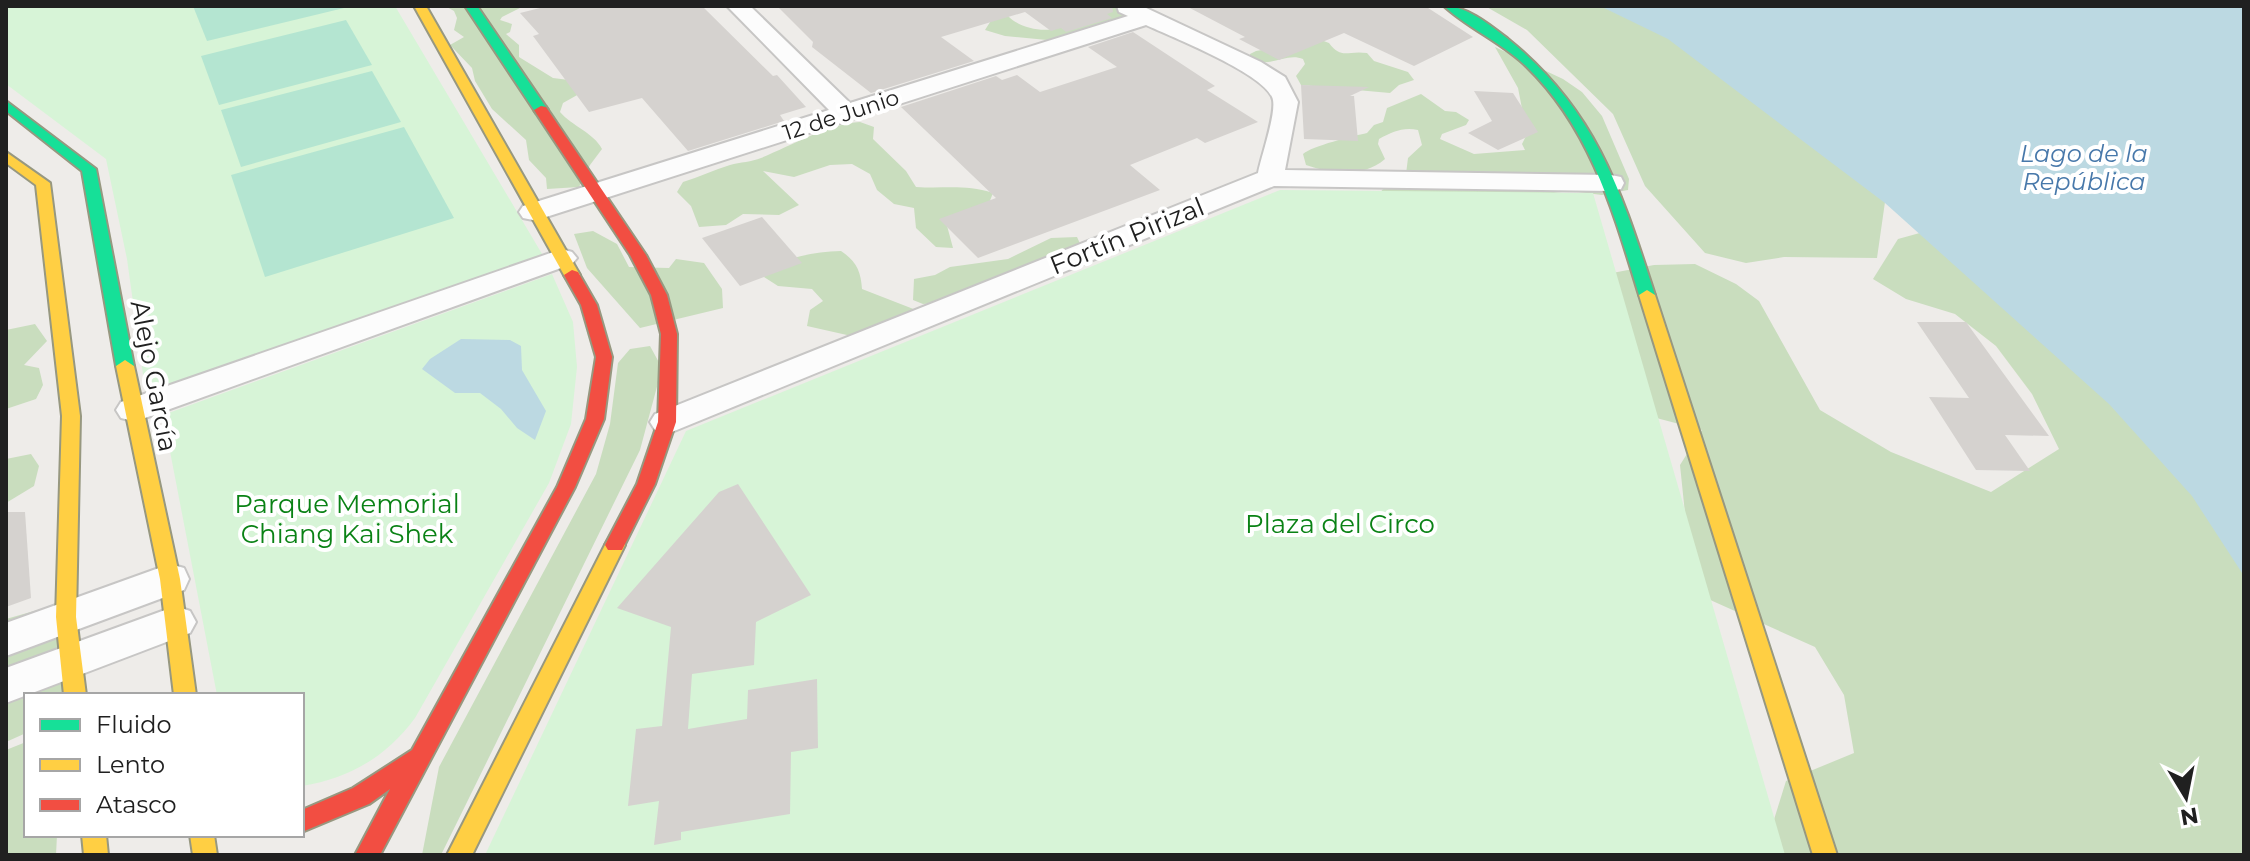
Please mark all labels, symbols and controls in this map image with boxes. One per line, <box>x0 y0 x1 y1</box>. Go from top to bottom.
street label: 12 de Junio <box>779 84 903 146</box>
water label: Lago de la República <box>2020 139 2148 196</box>
street label: Fortín Pirizal <box>1045 191 1209 281</box>
street label: Alejo García <box>124 298 184 454</box>
park label: Parque Memorial Chiang Kai Shek <box>234 488 460 550</box>
park label: Plaza del Circo <box>1245 508 1435 540</box>
legend <box>24 693 304 837</box>
text: Fluido <box>96 710 172 739</box>
text: Lento <box>96 750 165 779</box>
north arrow <box>2146 757 2226 837</box>
text: Atasco <box>96 790 177 819</box>
text: N <box>2178 801 2200 831</box>

